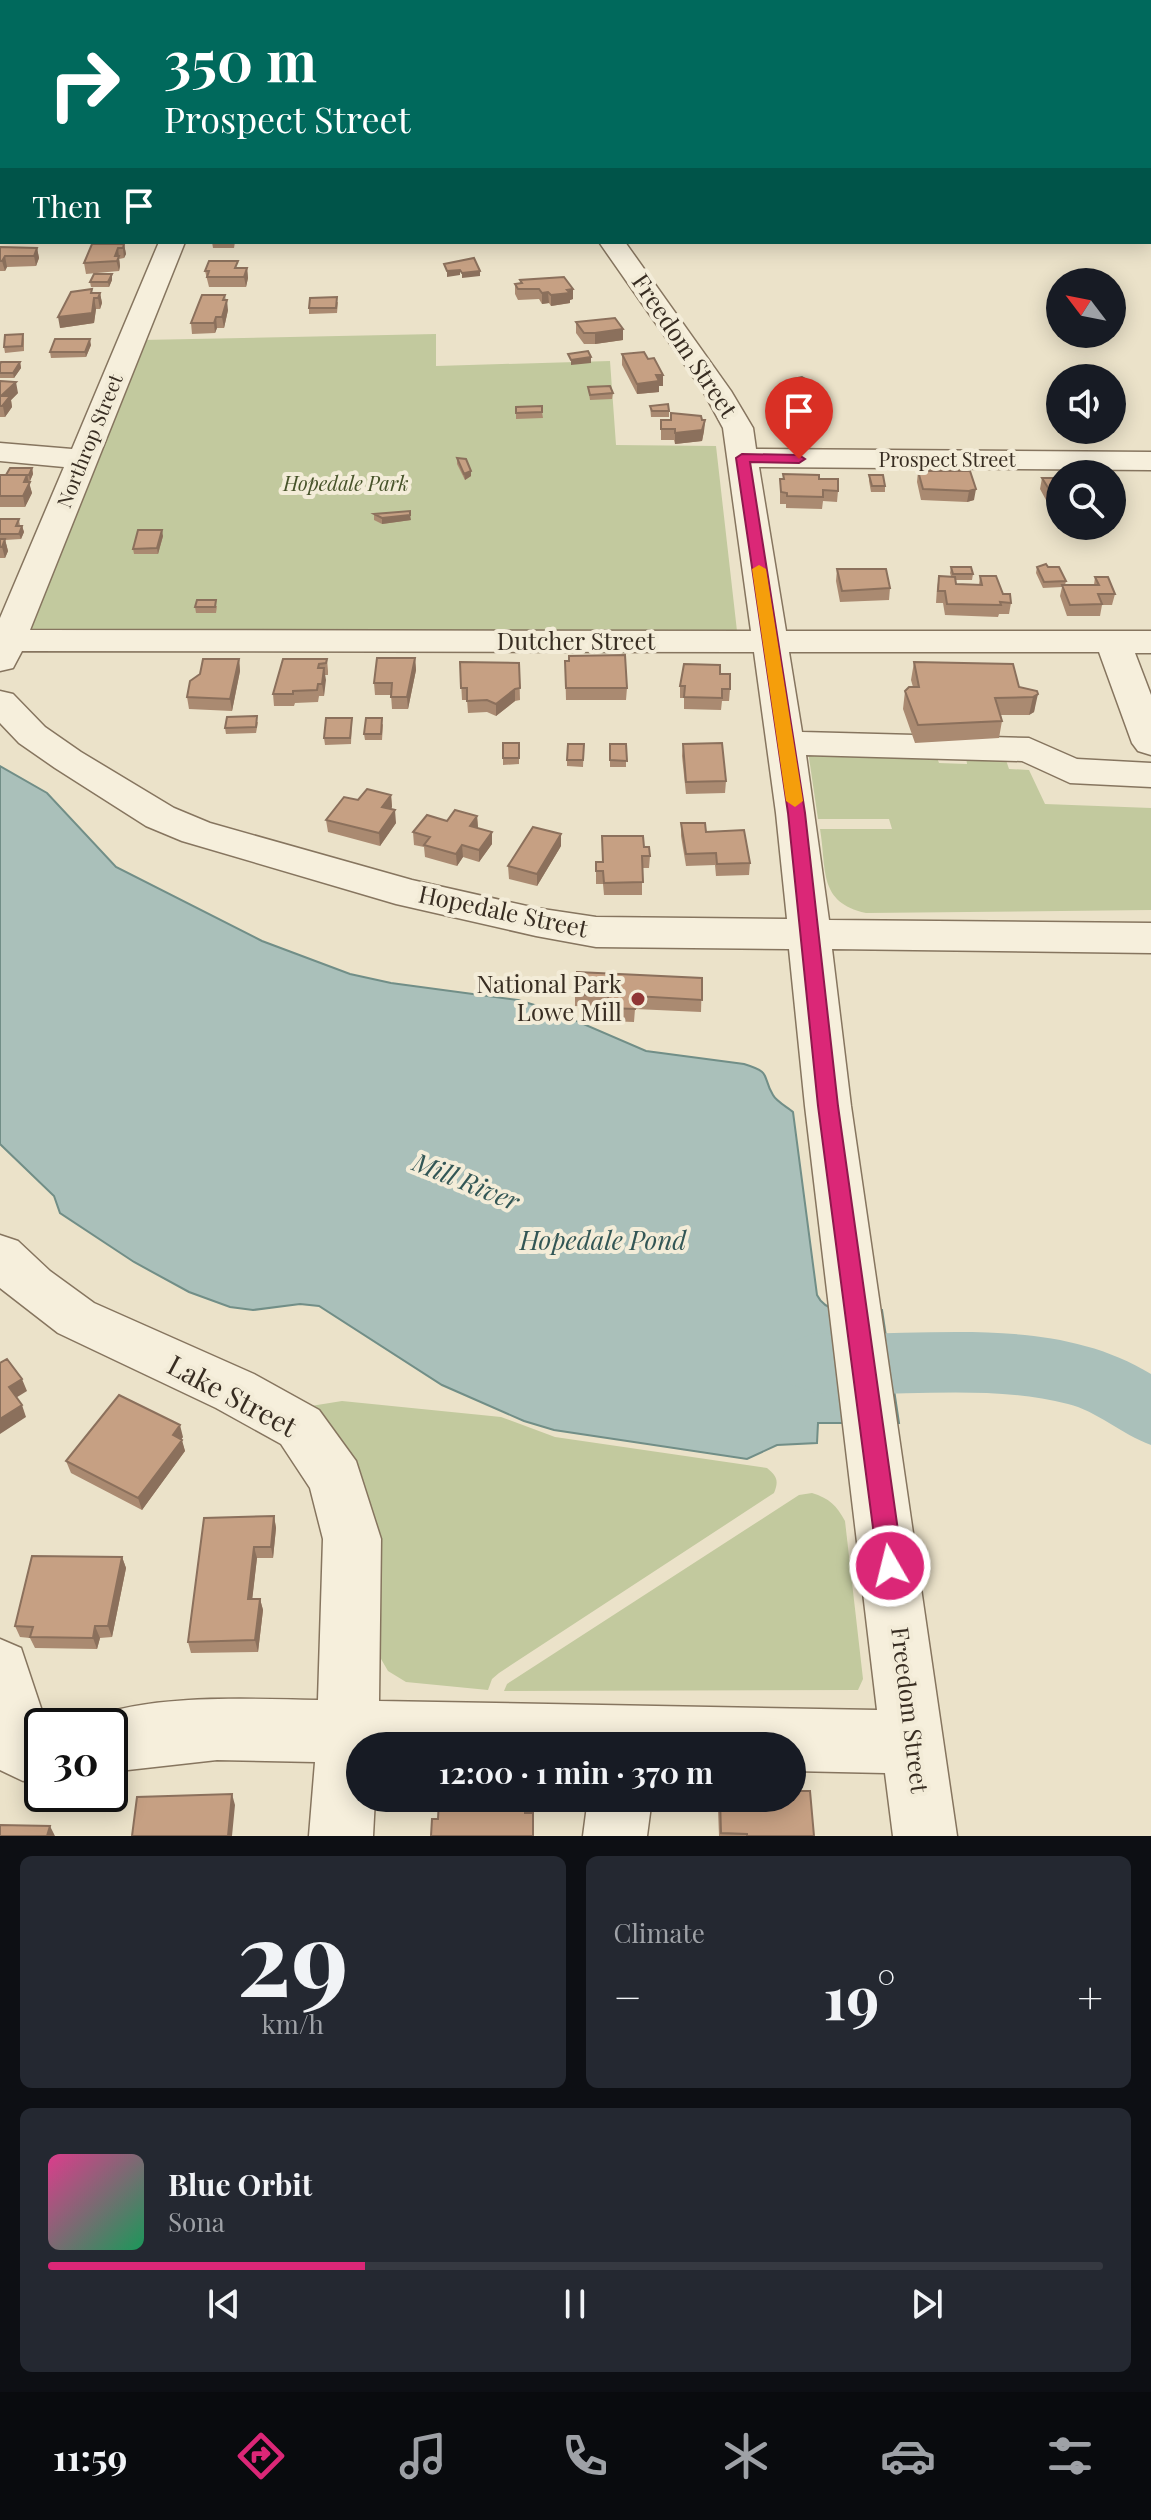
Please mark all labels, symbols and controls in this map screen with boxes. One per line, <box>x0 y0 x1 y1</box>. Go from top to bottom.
text: 350 m <box>164 22 317 97</box>
icon: right <box>32 32 136 136</box>
text: Prospect Street <box>164 94 411 142</box>
icon: arrive <box>117 184 161 228</box>
text: Then <box>32 186 101 226</box>
street label: Freedom Street <box>626 267 746 423</box>
north arrow <box>1046 268 1126 348</box>
map controls <box>1046 268 1126 540</box>
button: sound <box>1046 364 1126 444</box>
street label: Northrop Street <box>49 369 128 511</box>
pin <box>765 377 833 459</box>
icon: arrive <box>777 389 821 433</box>
street label: Prospect Street <box>879 445 1016 472</box>
button: search <box>1046 460 1126 540</box>
park label: Hopedale Park <box>282 469 409 496</box>
street label: Dutcher Street <box>497 624 656 656</box>
street label: Hopedale Street <box>416 877 591 944</box>
place label: National Park Lowe Mill <box>477 967 623 1027</box>
marker: National Park Lowe Mill <box>629 990 647 1008</box>
water label: Mill River <box>407 1143 526 1218</box>
water label: Hopedale Pond <box>519 1222 687 1257</box>
street label: Lake Street <box>162 1345 305 1445</box>
position arrow <box>848 1524 932 1608</box>
street label: Freedom Street <box>885 1625 937 1795</box>
speed limit sign: 30 <box>24 1708 128 1812</box>
text: 12:00 · 1 min · 370 m <box>439 1752 713 1792</box>
text: 29 <box>237 1884 349 2023</box>
text: Climate <box>614 1915 705 1950</box>
text: 19° <box>823 1955 896 2035</box>
text: − <box>614 1966 642 2025</box>
text: + <box>1077 1966 1103 2025</box>
text: km/h <box>262 2006 324 2041</box>
text: Blue Orbit <box>168 2164 312 2204</box>
text: Sona <box>168 2204 225 2239</box>
icon: previous <box>202 2282 246 2326</box>
icon: pause <box>553 2282 597 2326</box>
icon: next <box>905 2282 949 2326</box>
icon: directions <box>233 2428 289 2484</box>
icon: music <box>395 2428 451 2484</box>
icon: phone <box>557 2428 613 2484</box>
icon: climate <box>718 2428 774 2484</box>
icon: car <box>880 2428 936 2484</box>
icon: filters <box>1042 2428 1098 2484</box>
text: 11:59 <box>53 2432 127 2480</box>

